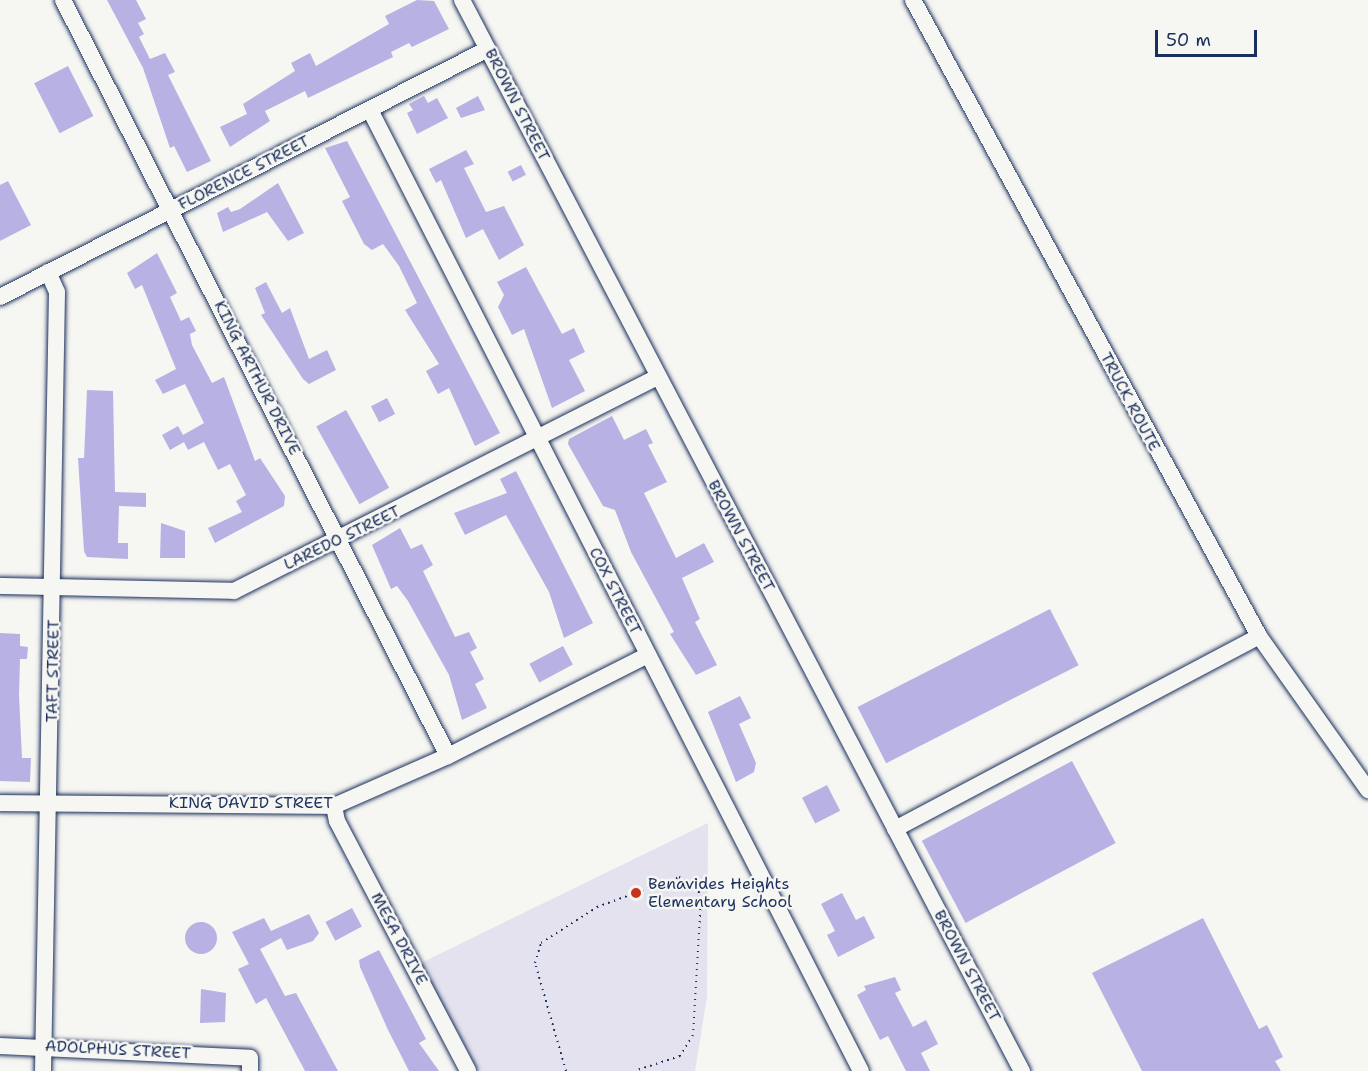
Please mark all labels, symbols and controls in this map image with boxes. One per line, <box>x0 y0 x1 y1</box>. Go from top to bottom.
scale bar <box>1158 18 1260 56</box>
text: 50 m <box>1166 28 1211 52</box>
street label: BROWN STREET <box>480 46 554 164</box>
street label: FLORENCE STREET <box>175 132 313 214</box>
street label: KING ARTHUR DRIVE <box>210 298 304 458</box>
street label: TRUCK ROUTE <box>1096 349 1164 455</box>
street label: BROWN STREET <box>703 477 779 595</box>
street label: LAREDO STREET <box>281 502 403 574</box>
street label: COX STREET <box>585 544 645 638</box>
street label: TAFT STREET <box>43 619 63 723</box>
street label: KING DAVID STREET <box>169 793 333 813</box>
place label: Benavides Heights Elementary School <box>648 874 792 912</box>
marker: Benavides Heights Elementary School <box>629 886 643 900</box>
street label: MESA DRIVE <box>367 889 431 989</box>
street label: BROWN STREET <box>929 907 1005 1025</box>
street label: ADOLPHUS STREET <box>44 1037 192 1063</box>

